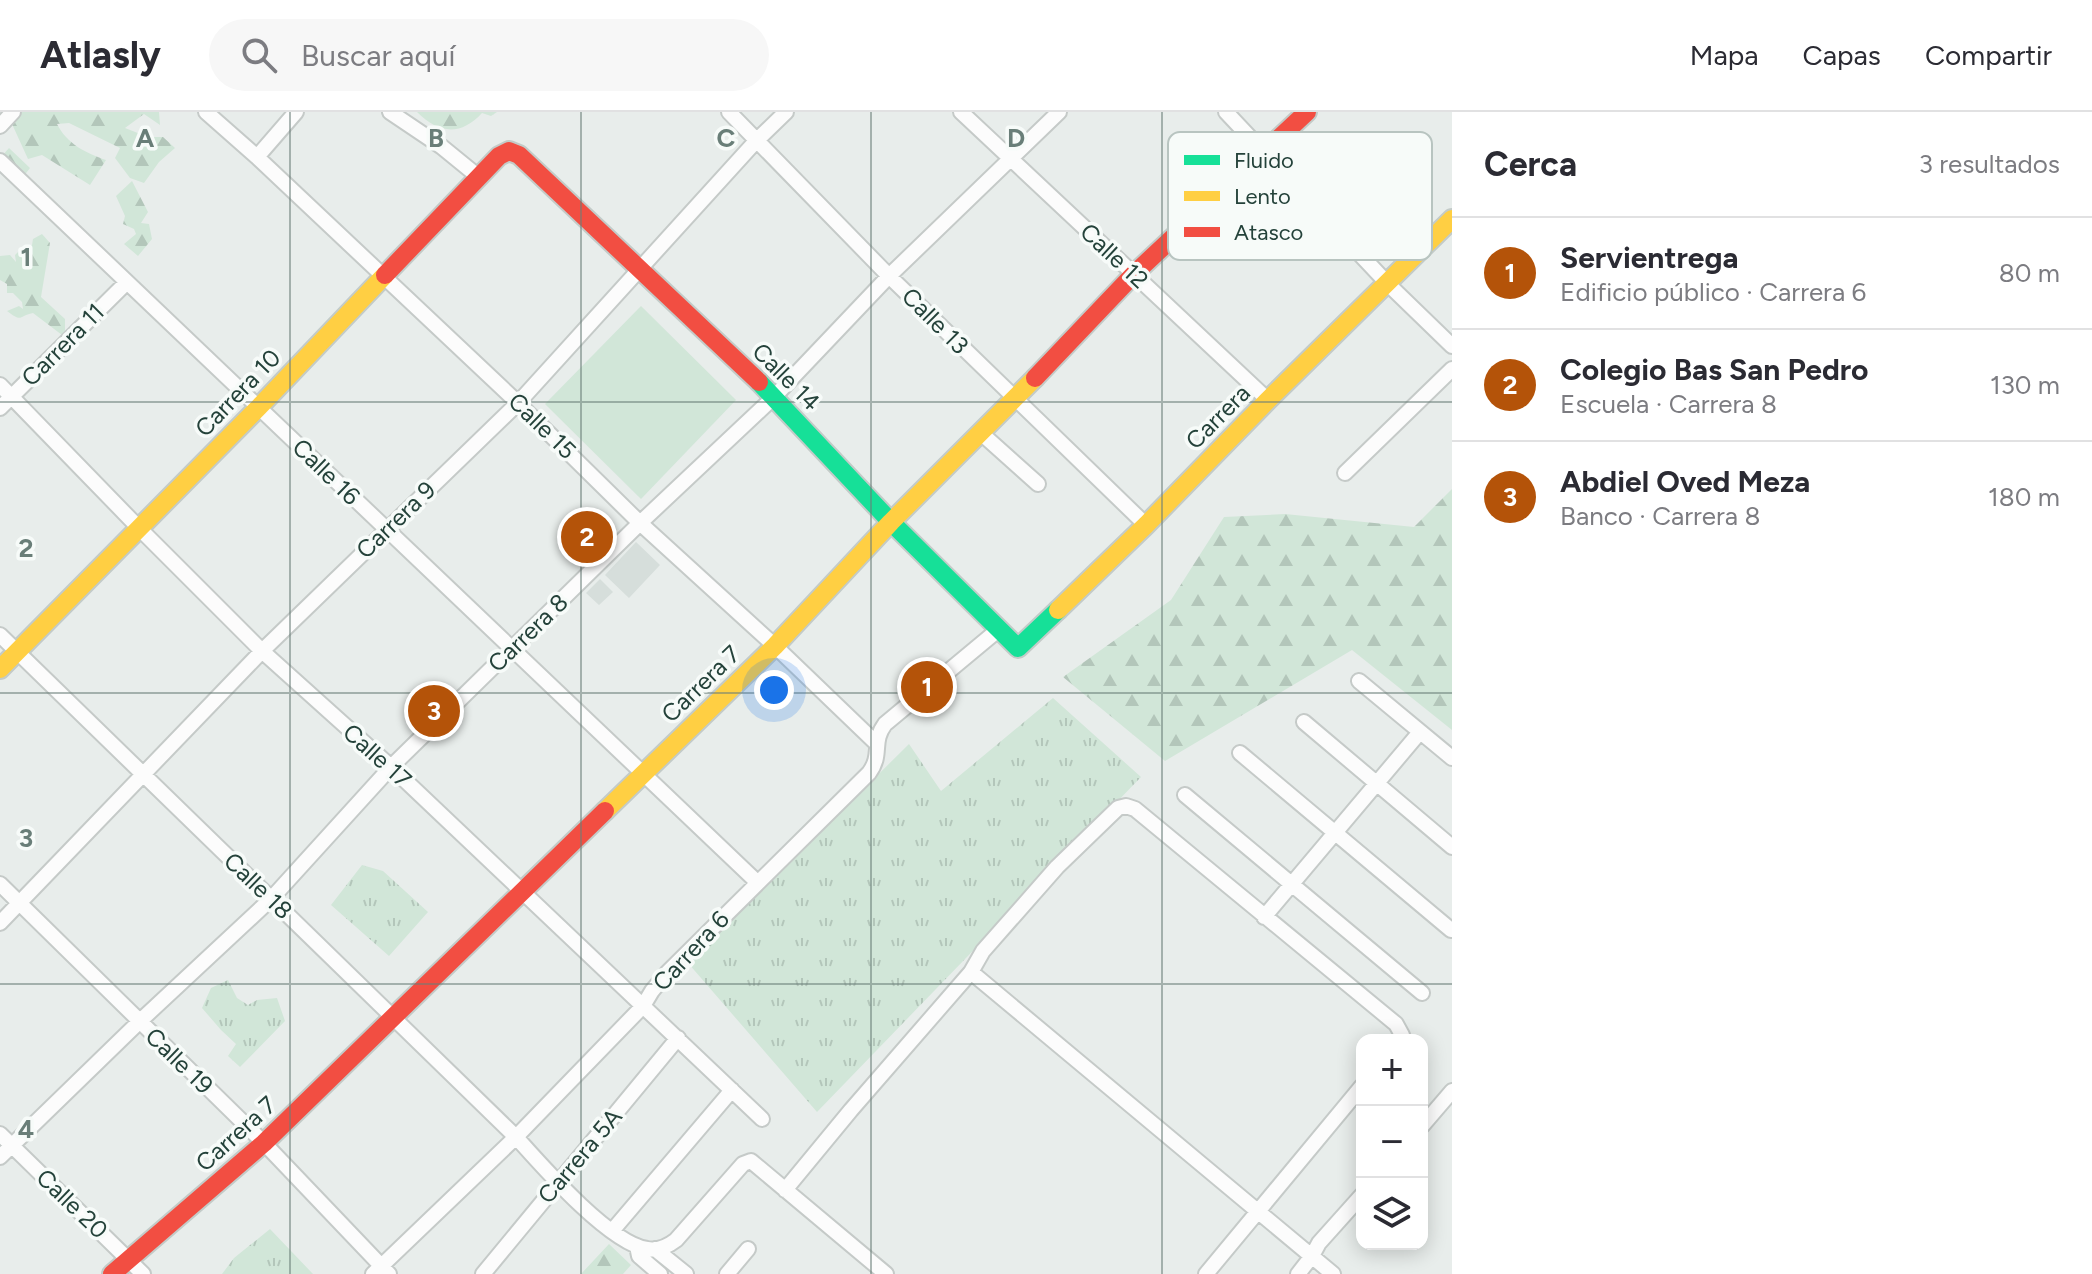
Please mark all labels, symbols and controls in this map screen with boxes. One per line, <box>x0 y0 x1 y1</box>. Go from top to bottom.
search box <box>209 19 769 91</box>
text: Atlasly <box>40 32 161 78</box>
icon: search <box>237 33 281 77</box>
text: Buscar aquí <box>301 37 455 74</box>
text: Mapa <box>1690 38 1759 72</box>
text: Capas <box>1803 38 1881 72</box>
text: Compartir <box>1925 38 2052 72</box>
text: A <box>136 122 155 154</box>
text: B <box>428 122 444 154</box>
text: C <box>717 122 736 154</box>
text: D <box>1007 122 1025 154</box>
legend <box>1168 132 1432 260</box>
text: Cerca <box>1484 144 1577 185</box>
text: Fluido <box>1234 147 1294 174</box>
text: 3 resultados <box>1919 148 2060 180</box>
text: Lento <box>1234 183 1291 210</box>
street label: Calle 12 <box>1074 217 1154 294</box>
text: Atasco <box>1234 219 1303 246</box>
text: Servientrega <box>1560 239 1738 276</box>
text: 1 <box>21 241 31 273</box>
text: 1 <box>1505 257 1515 289</box>
text: 80 m <box>1999 257 2060 289</box>
text: Edificio público · Carrera 6 <box>1560 276 1866 308</box>
street label: Calle 13 <box>896 281 975 360</box>
street label: Carrera 11 <box>15 297 110 392</box>
street label: Calle 14 <box>746 337 826 417</box>
street label: Carrera 10 <box>189 343 286 442</box>
text: Colegio Bas San Pedro <box>1560 351 1869 388</box>
text: 2 <box>1502 369 1518 401</box>
text: 130 m <box>1990 369 2060 401</box>
street label: Carrera <box>1179 378 1256 455</box>
street label: Calle 15 <box>502 386 582 465</box>
text: Escuela · Carrera 8 <box>1560 388 1777 420</box>
street label: Calle 16 <box>287 433 366 511</box>
text: Abdiel Oved Meza <box>1560 463 1810 500</box>
street label: Carrera 9 <box>350 475 441 564</box>
text: 3 <box>1503 481 1517 513</box>
text: 180 m <box>1988 481 2060 513</box>
text: Banco · Carrera 8 <box>1560 500 1760 532</box>
pin: 2 <box>561 507 613 567</box>
text: 2 <box>18 532 34 564</box>
street label: Carrera 8 <box>482 588 574 678</box>
street label: Carrera 7 <box>655 639 746 728</box>
pin: 1 <box>901 657 953 717</box>
your location <box>754 670 794 710</box>
pin: 3 <box>408 681 460 741</box>
street label: Calle 17 <box>337 717 418 794</box>
text: 3 <box>19 822 33 854</box>
street label: Calle 18 <box>218 846 299 925</box>
street label: Carrera 6 <box>646 905 735 997</box>
street label: Calle 19 <box>140 1022 219 1100</box>
map controls <box>1356 1034 1428 1250</box>
button: + <box>1356 1034 1428 1106</box>
street label: Carrera 7 <box>190 1090 282 1177</box>
street label: Carrera 5A <box>531 1102 628 1209</box>
button: − <box>1356 1106 1428 1178</box>
text: 4 <box>18 1113 34 1145</box>
street label: Calle 20 <box>31 1163 114 1245</box>
button: layers <box>1356 1178 1428 1250</box>

